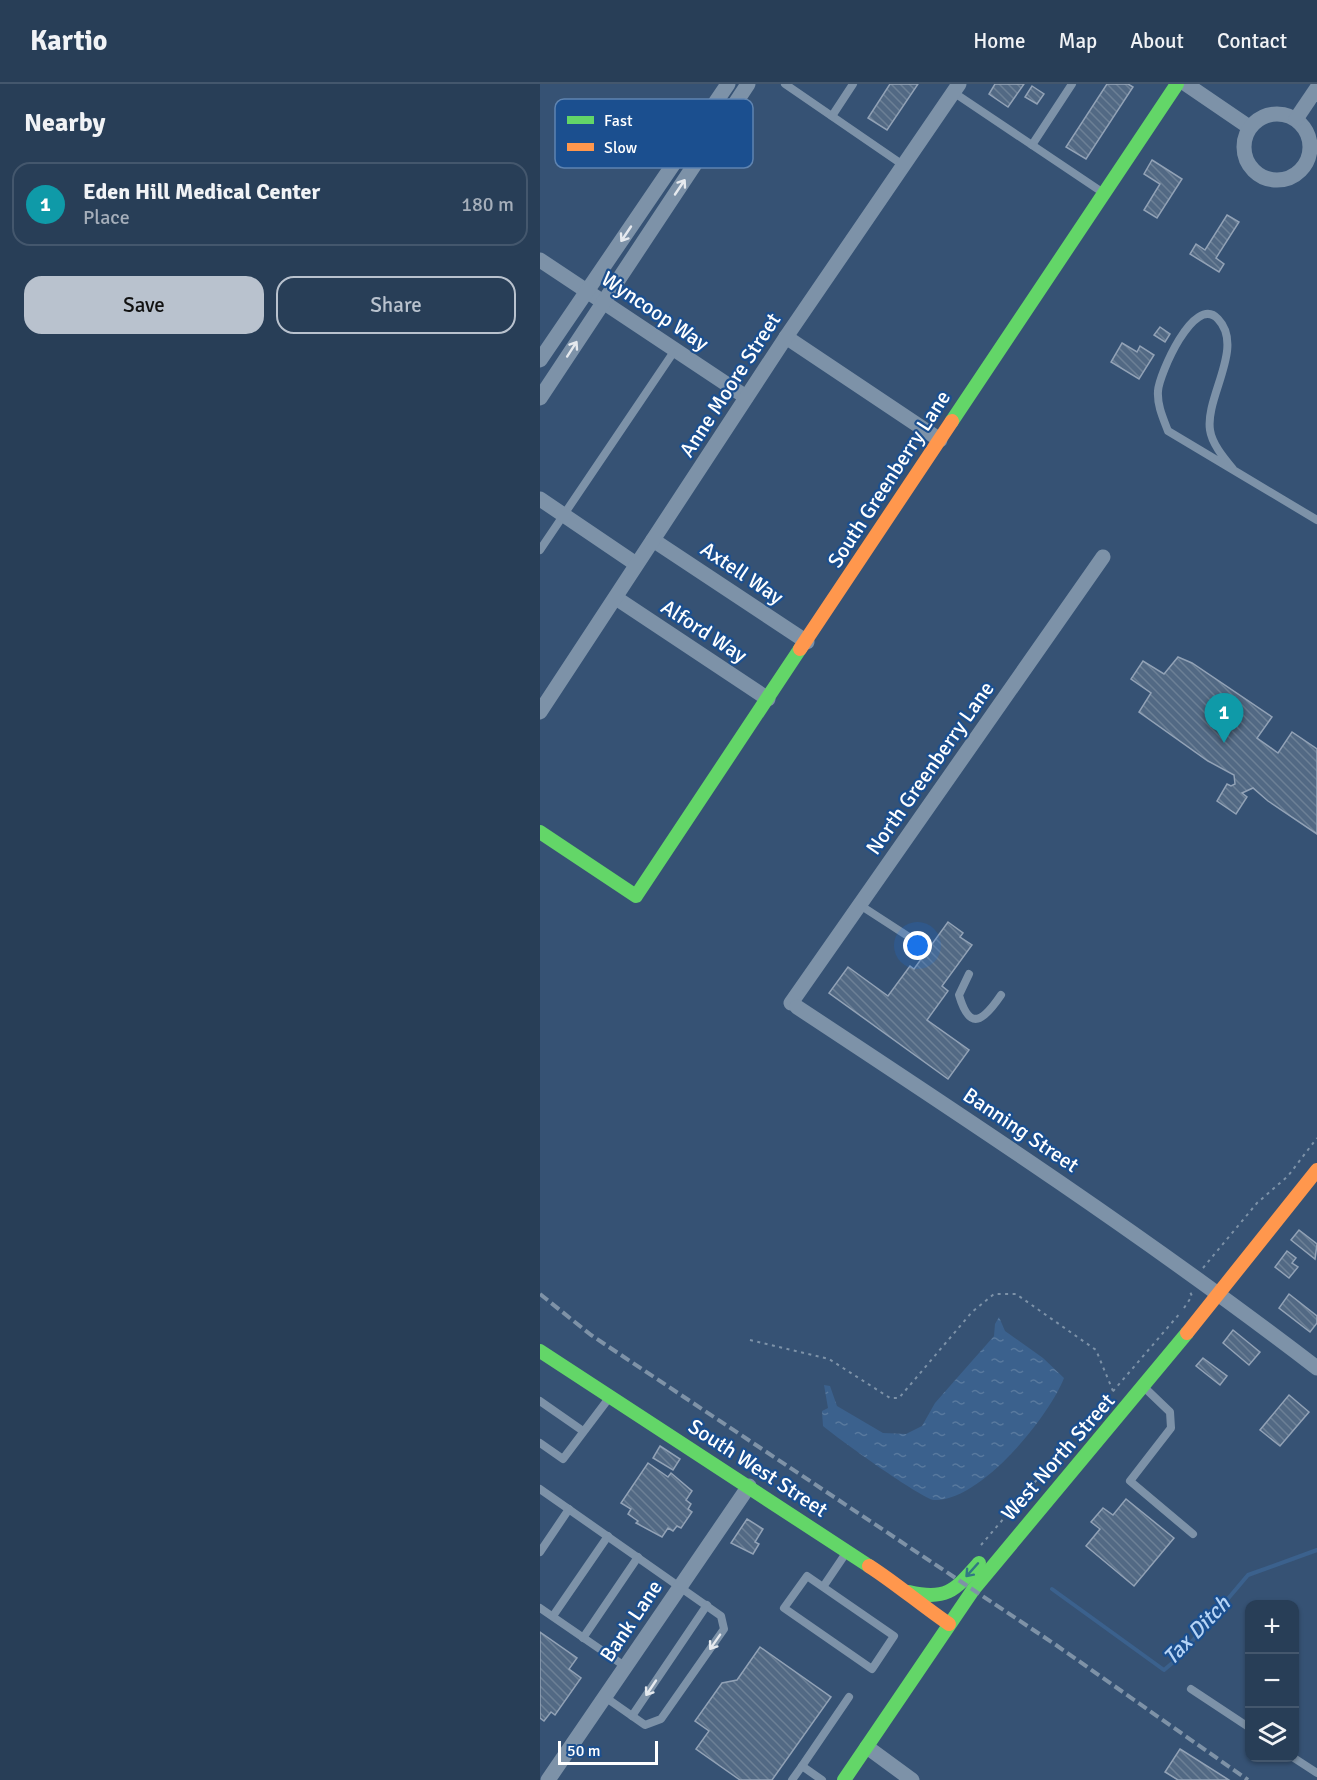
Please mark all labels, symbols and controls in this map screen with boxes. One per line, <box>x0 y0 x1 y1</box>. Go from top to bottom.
text: Kartio <box>30 24 107 58</box>
text: Home <box>973 28 1026 54</box>
text: Map <box>1059 28 1097 54</box>
text: About <box>1130 28 1184 54</box>
text: Contact <box>1217 28 1287 54</box>
legend <box>555 99 753 168</box>
text: Nearby <box>24 107 105 139</box>
text: Fast <box>604 111 633 131</box>
text: Slow <box>604 138 638 158</box>
text: Eden Hill Medical Center <box>83 178 320 205</box>
one-way arrow <box>674 179 686 195</box>
text: 1 <box>40 192 51 217</box>
text: 180 m <box>461 192 514 217</box>
text: Place <box>83 205 130 230</box>
one-way arrow <box>620 225 632 242</box>
street label: Wyncoop Way <box>596 266 714 356</box>
button: Save <box>24 276 264 334</box>
button: Share <box>276 276 516 334</box>
street label: Anne Moore Street <box>674 308 786 462</box>
one-way arrow <box>566 341 578 358</box>
street label: South Greenberry Lane <box>822 385 956 573</box>
street label: Axtell Way <box>696 536 788 610</box>
street label: Alford Way <box>656 594 752 668</box>
street label: North Greenberry Lane <box>860 676 1000 860</box>
pin: 1 <box>1204 694 1244 743</box>
your location <box>903 931 932 960</box>
street label: Banning Street <box>958 1082 1084 1178</box>
street label: West North Street <box>996 1388 1120 1526</box>
street label: South West Street <box>683 1413 833 1523</box>
one-way arrow <box>965 1562 979 1577</box>
street label: Bank Lane <box>594 1575 668 1667</box>
water label: Tax Ditch <box>1157 1590 1236 1670</box>
map controls <box>1245 1600 1299 1762</box>
button: + <box>1245 1600 1299 1654</box>
one-way arrow <box>709 1633 721 1650</box>
button: − <box>1245 1654 1299 1708</box>
one-way arrow <box>644 1680 657 1697</box>
button: layers <box>1245 1708 1299 1762</box>
scale bar <box>558 1738 658 1766</box>
text: 50 m <box>567 1741 601 1761</box>

